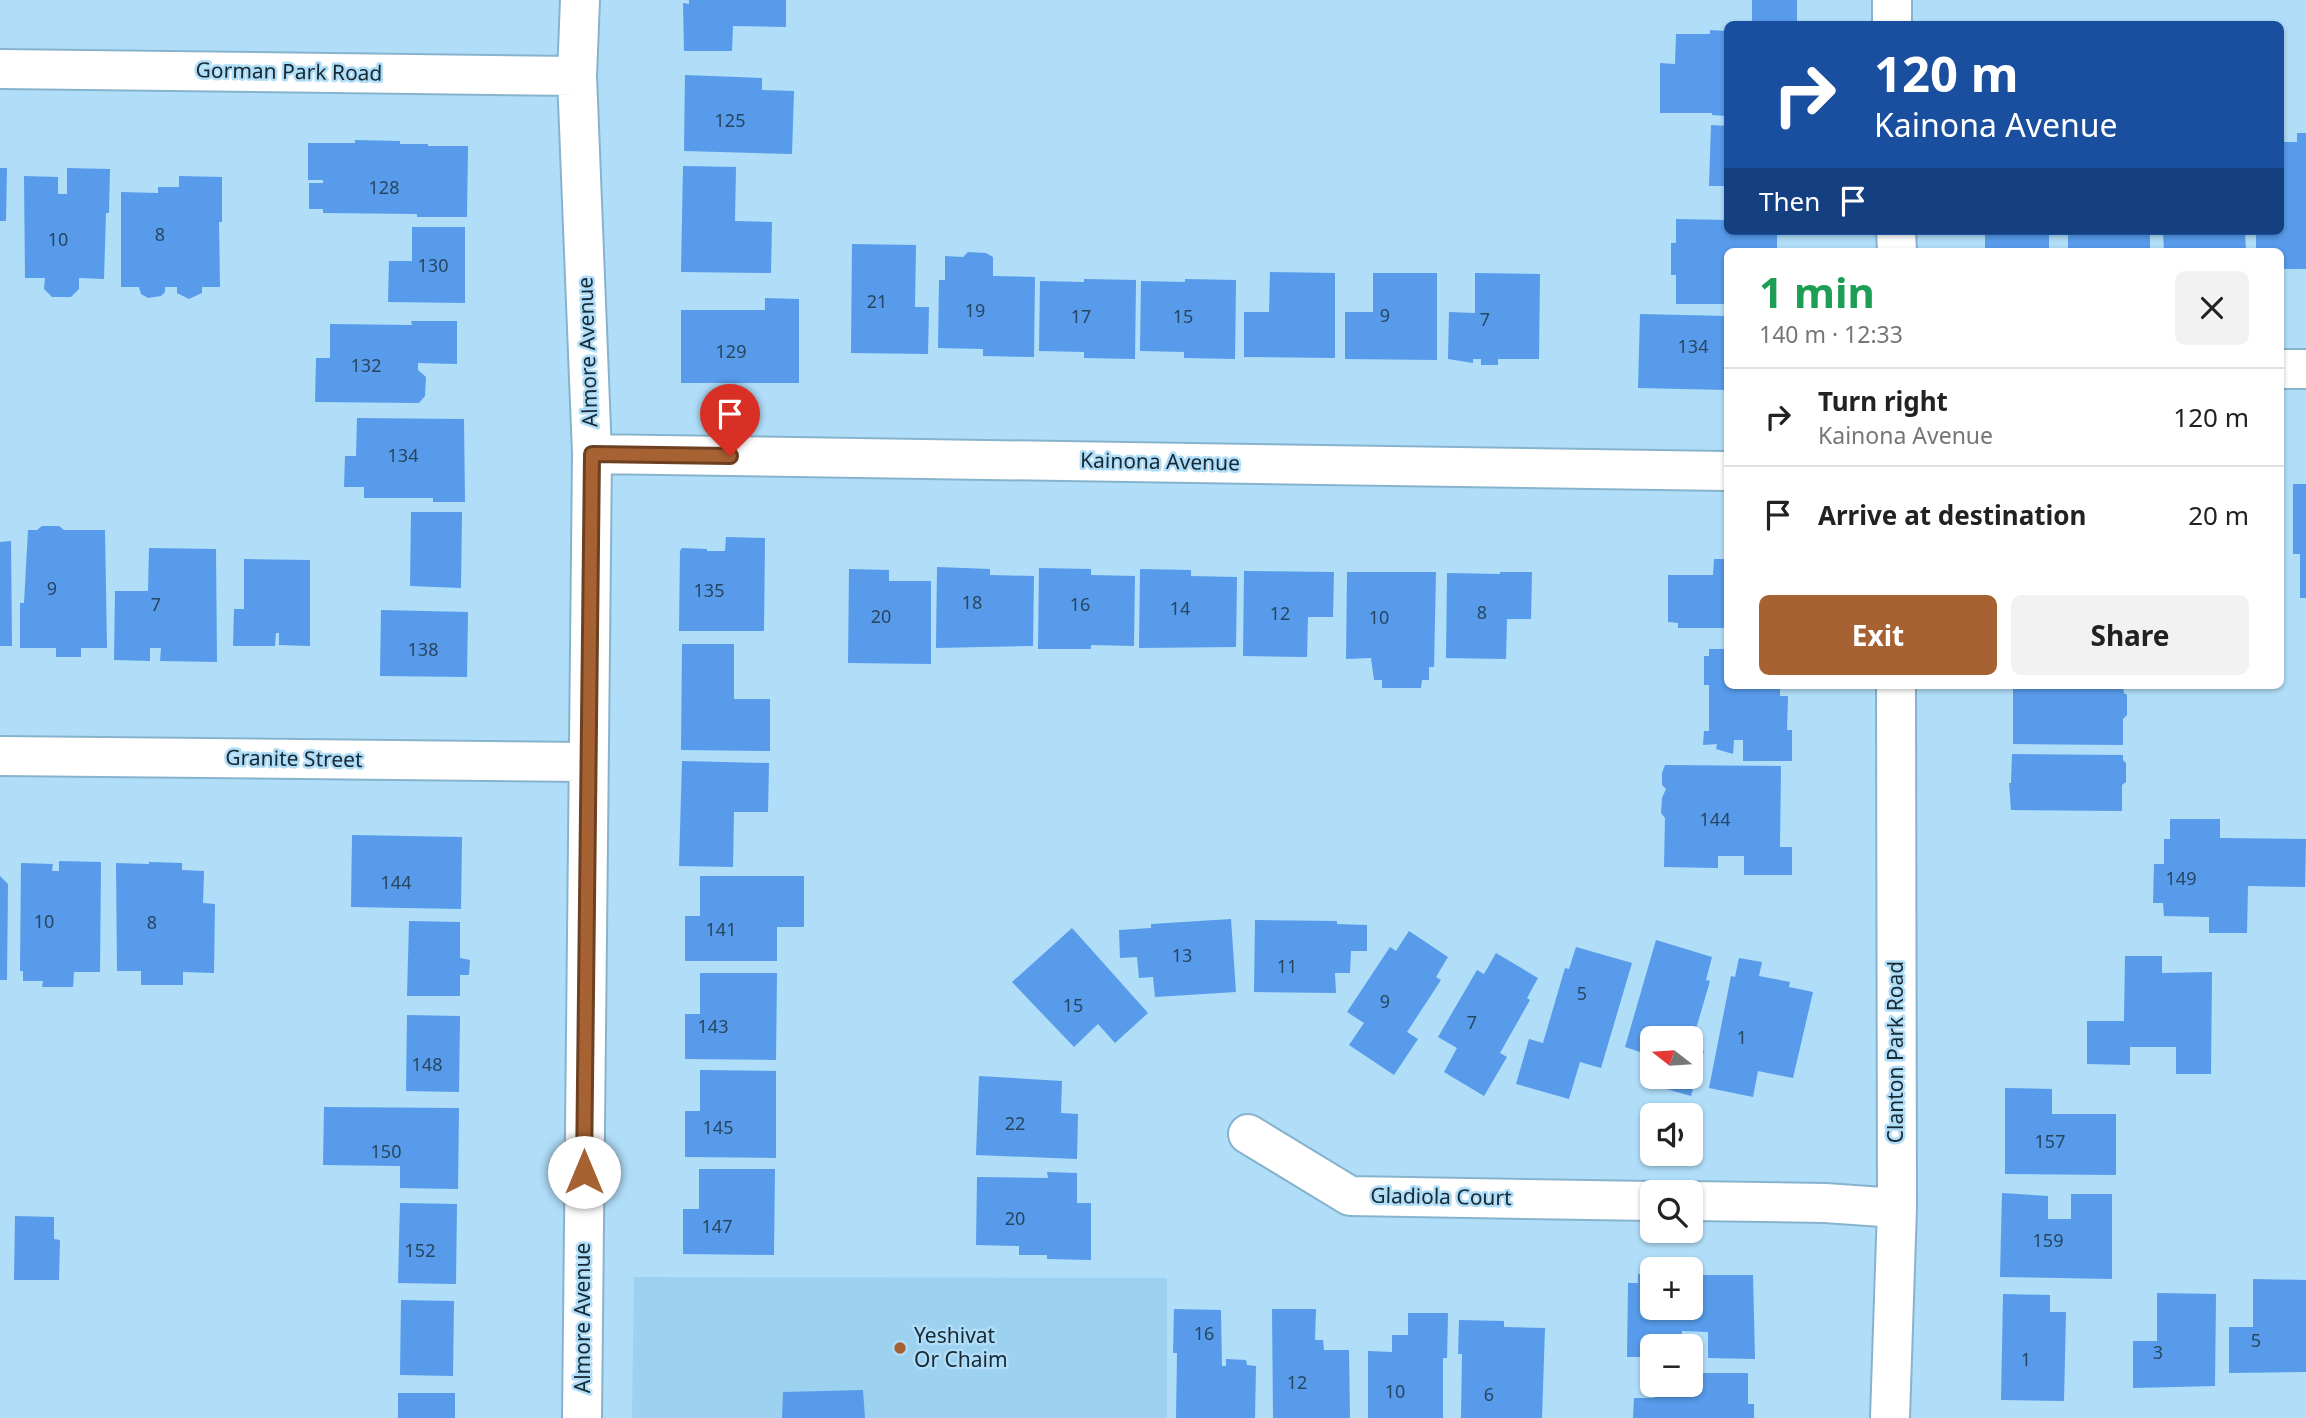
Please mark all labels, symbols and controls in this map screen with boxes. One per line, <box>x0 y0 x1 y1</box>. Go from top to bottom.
text: 120 m <box>1874 40 2019 106</box>
icon: right <box>1759 49 1850 140</box>
street label: Gorman Park Road <box>195 55 383 87</box>
text: Kainona Avenue <box>1874 103 2118 146</box>
house number: 125 <box>715 108 745 132</box>
house number: 128 <box>369 175 399 199</box>
icon: arrive <box>1834 182 1872 220</box>
text: Then <box>1759 183 1820 219</box>
house number: 8 <box>155 222 165 246</box>
house number: 10 <box>48 227 68 251</box>
house number: 130 <box>418 253 448 277</box>
text: 1 min <box>1759 263 1875 320</box>
button: close <box>2175 271 2249 345</box>
street label: Almore Avenue <box>570 276 604 428</box>
house number: 21 <box>867 289 887 313</box>
house number: 19 <box>965 298 985 322</box>
house number: 9 <box>1380 303 1390 327</box>
house number: 17 <box>1071 304 1091 328</box>
house number: 15 <box>1173 304 1193 328</box>
house number: 7 <box>1480 307 1490 331</box>
text: 140 m · 12:33 <box>1759 318 1903 350</box>
house number: 134 <box>1678 334 1708 358</box>
house number: 129 <box>716 339 746 363</box>
house number: 132 <box>351 353 381 377</box>
text: Turn right <box>1818 383 1948 419</box>
pin <box>700 384 760 456</box>
icon: arrive <box>711 395 749 433</box>
icon: right <box>1759 398 1797 436</box>
text: 120 m <box>2173 399 2249 435</box>
text: Kainona Avenue <box>1818 419 1993 451</box>
house number: 134 <box>388 443 418 467</box>
street label: Kainona Avenue <box>1080 446 1240 476</box>
icon: arrive <box>1759 496 1797 534</box>
text: Arrive at destination <box>1818 497 2087 533</box>
text: 20 m <box>2188 497 2249 533</box>
house number: 9 <box>47 576 57 600</box>
house number: 135 <box>694 578 724 602</box>
house number: 18 <box>962 590 982 614</box>
house number: 7 <box>151 592 161 616</box>
house number: 16 <box>1070 592 1090 616</box>
button: Exit <box>1759 595 1997 675</box>
button: Share <box>2011 595 2249 675</box>
house number: 14 <box>1170 596 1190 620</box>
house number: 8 <box>1477 600 1487 624</box>
house number: 12 <box>1270 601 1290 625</box>
house number: 20 <box>871 604 891 628</box>
house number: 10 <box>1369 605 1389 629</box>
house number: 138 <box>408 637 438 661</box>
street label: Granite Street <box>225 743 363 773</box>
house number: 144 <box>1700 807 1730 831</box>
house number: 149 <box>2166 866 2196 890</box>
house number: 144 <box>381 870 411 894</box>
house number: 10 <box>34 909 54 933</box>
house number: 8 <box>147 910 157 934</box>
house number: 141 <box>706 917 736 941</box>
house number: 13 <box>1172 943 1192 967</box>
house number: 11 <box>1277 954 1297 978</box>
street label: Clanton Park Road <box>1881 961 1909 1143</box>
house number: 5 <box>1577 981 1587 1005</box>
house number: 9 <box>1380 989 1390 1013</box>
house number: 15 <box>1063 993 1083 1017</box>
house number: 7 <box>1467 1010 1477 1034</box>
house number: 143 <box>698 1014 728 1038</box>
house number: 1 <box>1737 1025 1747 1049</box>
north arrow <box>1640 1026 1703 1088</box>
map controls <box>1640 1026 1703 1397</box>
house number: 148 <box>412 1052 442 1076</box>
button: sound <box>1640 1103 1703 1166</box>
house number: 22 <box>1005 1111 1025 1135</box>
house number: 145 <box>703 1115 733 1139</box>
house number: 157 <box>2035 1129 2065 1153</box>
position arrow <box>547 1135 621 1209</box>
house number: 150 <box>371 1139 401 1163</box>
button: search <box>1640 1180 1703 1243</box>
street label: Gladiola Court <box>1370 1181 1512 1211</box>
house number: 20 <box>1005 1206 1025 1230</box>
house number: 147 <box>702 1214 732 1238</box>
house number: 159 <box>2033 1228 2063 1252</box>
house number: 152 <box>405 1238 435 1262</box>
street label: Almore Avenue <box>568 1243 596 1393</box>
button: + <box>1640 1257 1703 1320</box>
place label: Yeshivat Or Chaim <box>914 1321 1008 1373</box>
house number: 16 <box>1194 1321 1214 1345</box>
house number: 5 <box>2251 1328 2261 1352</box>
button: − <box>1640 1334 1703 1397</box>
marker: Yeshivat Or Chaim <box>892 1340 908 1356</box>
house number: 3 <box>2153 1340 2163 1364</box>
house number: 1 <box>2021 1347 2031 1371</box>
house number: 12 <box>1287 1370 1307 1394</box>
house number: 10 <box>1385 1379 1405 1403</box>
house number: 6 <box>1484 1382 1494 1406</box>

